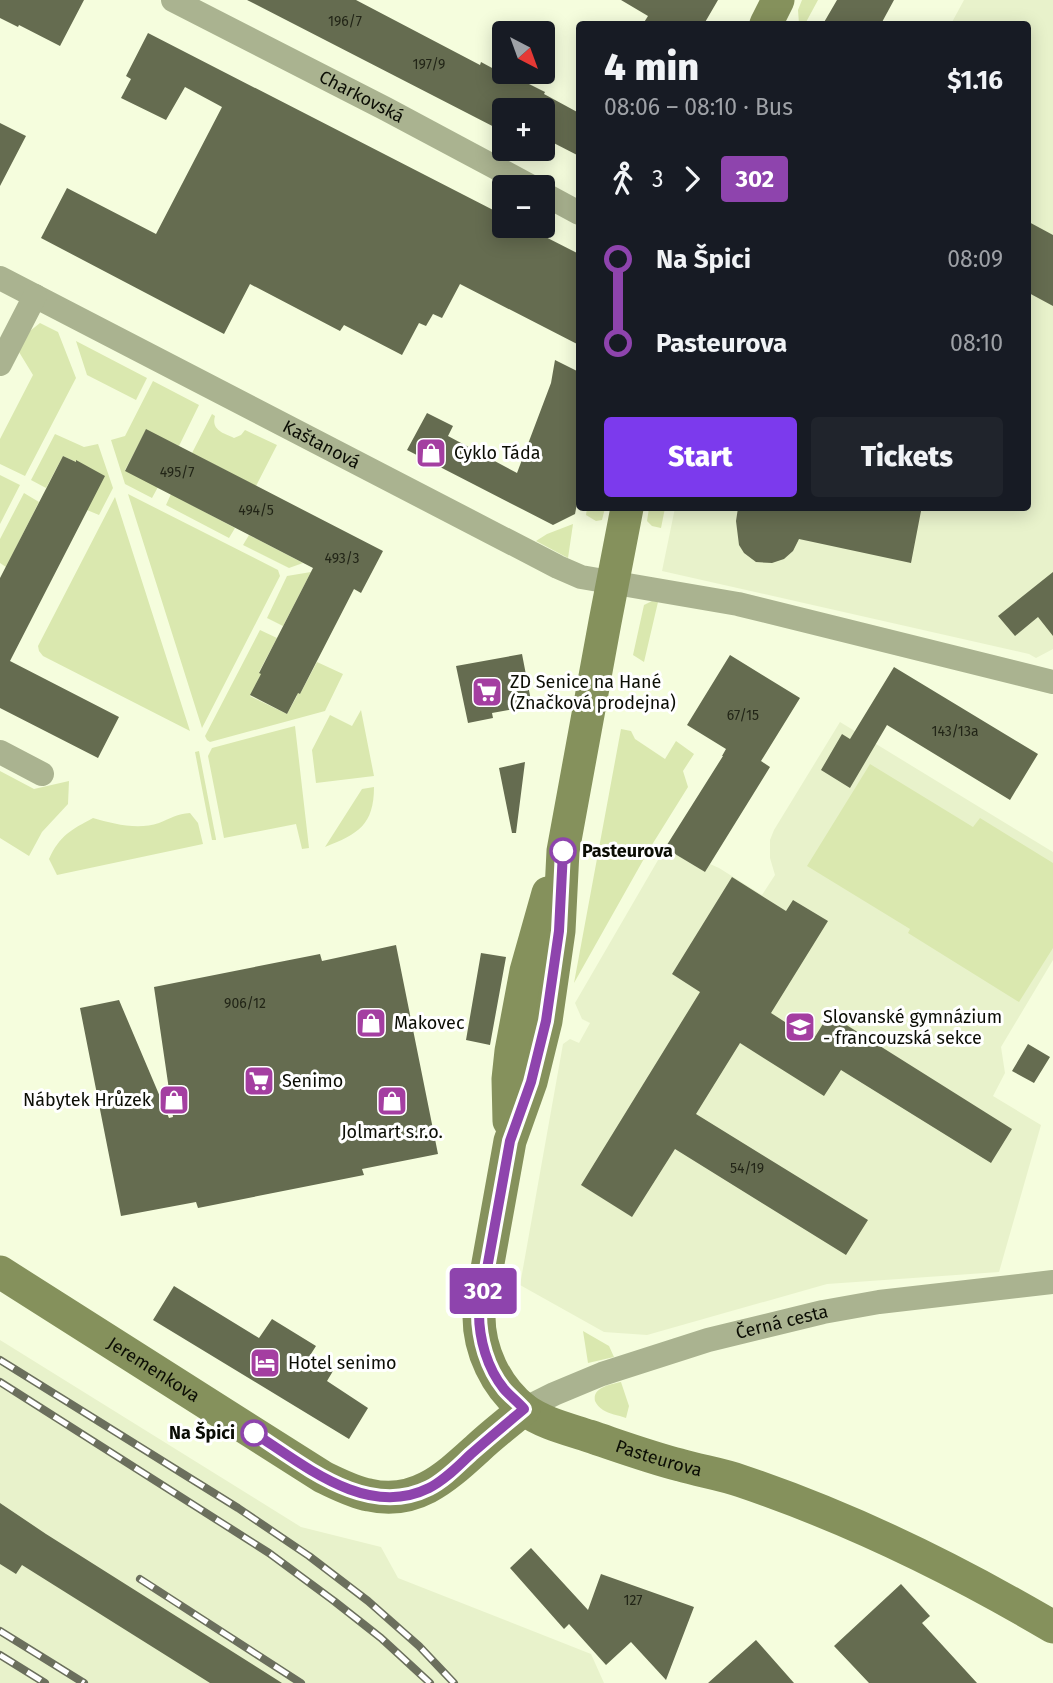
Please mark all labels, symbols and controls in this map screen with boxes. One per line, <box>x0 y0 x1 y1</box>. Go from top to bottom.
house number: 196/7 <box>328 13 362 30</box>
north arrow <box>492 21 555 84</box>
map controls <box>492 21 555 238</box>
text: 4 min <box>604 44 699 90</box>
house number: 197/9 <box>413 56 445 73</box>
text: $1.16 <box>947 65 1003 96</box>
street label: Charkovská <box>315 66 408 128</box>
text: 08:06 – 08:10 · Bus <box>604 93 793 121</box>
button: + <box>492 98 555 161</box>
icon: walk <box>604 160 642 198</box>
icon: forward <box>673 160 711 198</box>
text: 3 <box>652 165 663 193</box>
text: 302 <box>735 165 774 193</box>
button: − <box>492 175 555 238</box>
text: Na Špici <box>656 244 751 275</box>
text: 08:09 <box>947 245 1003 273</box>
text: Pasteurova <box>656 328 787 359</box>
text: 08:10 <box>950 329 1003 357</box>
street label: Kaštanová <box>279 415 364 474</box>
button: Start <box>604 417 797 497</box>
button: Tickets <box>811 417 1003 497</box>
shop icon: Cyklo Táda <box>414 436 448 470</box>
place label: Cyklo Táda <box>454 442 540 464</box>
house number: 495/7 <box>160 464 194 481</box>
house number: 494/5 <box>238 502 274 519</box>
house number: 493/3 <box>325 550 359 567</box>
place label: ZD Senice na Hané (Značková prodejna) <box>510 671 676 714</box>
supermarket icon: ZD Senice na Hané (Značková prodejna) <box>470 675 504 709</box>
house number: 67/15 <box>727 707 759 724</box>
house number: 143/13a <box>931 723 979 740</box>
marker: Pasteurova <box>550 838 576 864</box>
place label: Pasteurova <box>582 840 673 862</box>
house number: 906/12 <box>224 995 266 1012</box>
shop icon: Makovec <box>354 1006 388 1040</box>
place label: Slovanské gymnázium - francouzská sekce <box>823 1006 1002 1049</box>
school or university icon: Slovanské gymnázium - francouzská sekce <box>783 1010 817 1044</box>
place label: Makovec <box>394 1012 465 1034</box>
supermarket icon: Senimo <box>242 1064 276 1098</box>
place label: Senimo <box>282 1070 343 1092</box>
shop icon: Nábytek Hrůzek <box>157 1083 191 1117</box>
shop icon: Jolmart s.r.o. <box>375 1084 409 1118</box>
place label: Nábytek Hrůzek <box>23 1089 152 1111</box>
place label: Jolmart s.r.o. <box>341 1121 443 1143</box>
house number: 54/19 <box>730 1160 764 1177</box>
line badge: 302 <box>443 1268 523 1314</box>
text: 302 <box>464 1277 502 1305</box>
street label: Černá cesta <box>734 1300 830 1344</box>
street label: Jeremenkova <box>103 1332 204 1407</box>
hotel icon: Hotel senimo <box>248 1346 282 1380</box>
place label: Hotel senimo <box>288 1352 397 1374</box>
marker: Na Špici <box>241 1420 267 1446</box>
place label: Na Špici <box>169 1421 235 1444</box>
street label: Pasteurova <box>613 1435 704 1481</box>
house number: 127 <box>623 1592 643 1609</box>

